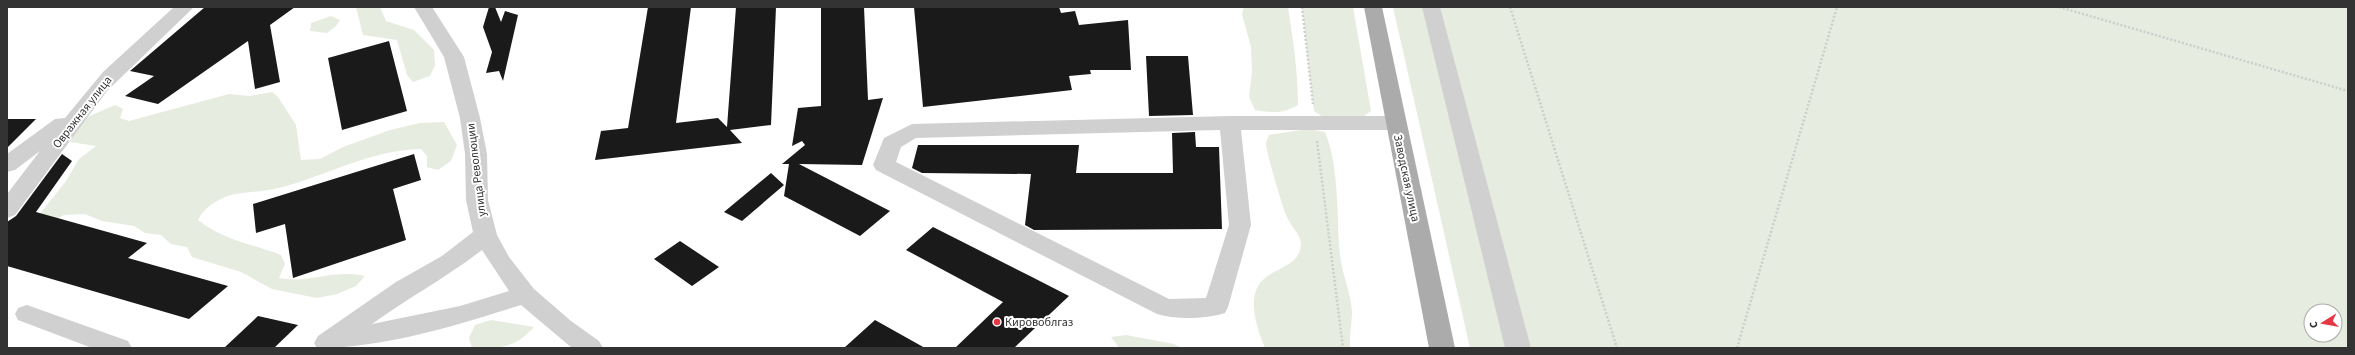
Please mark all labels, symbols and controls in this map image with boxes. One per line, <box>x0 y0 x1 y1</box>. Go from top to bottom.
street label: Овражная улица <box>49 73 116 152</box>
street label: улица Революции <box>462 122 491 218</box>
street label: Заводская улица <box>1389 133 1424 223</box>
north arrow <box>2303 303 2343 343</box>
place label: Кировоблгаз <box>1005 314 1073 331</box>
marker: Кировоблгаз <box>992 317 1002 327</box>
text: С <box>2306 320 2322 329</box>

